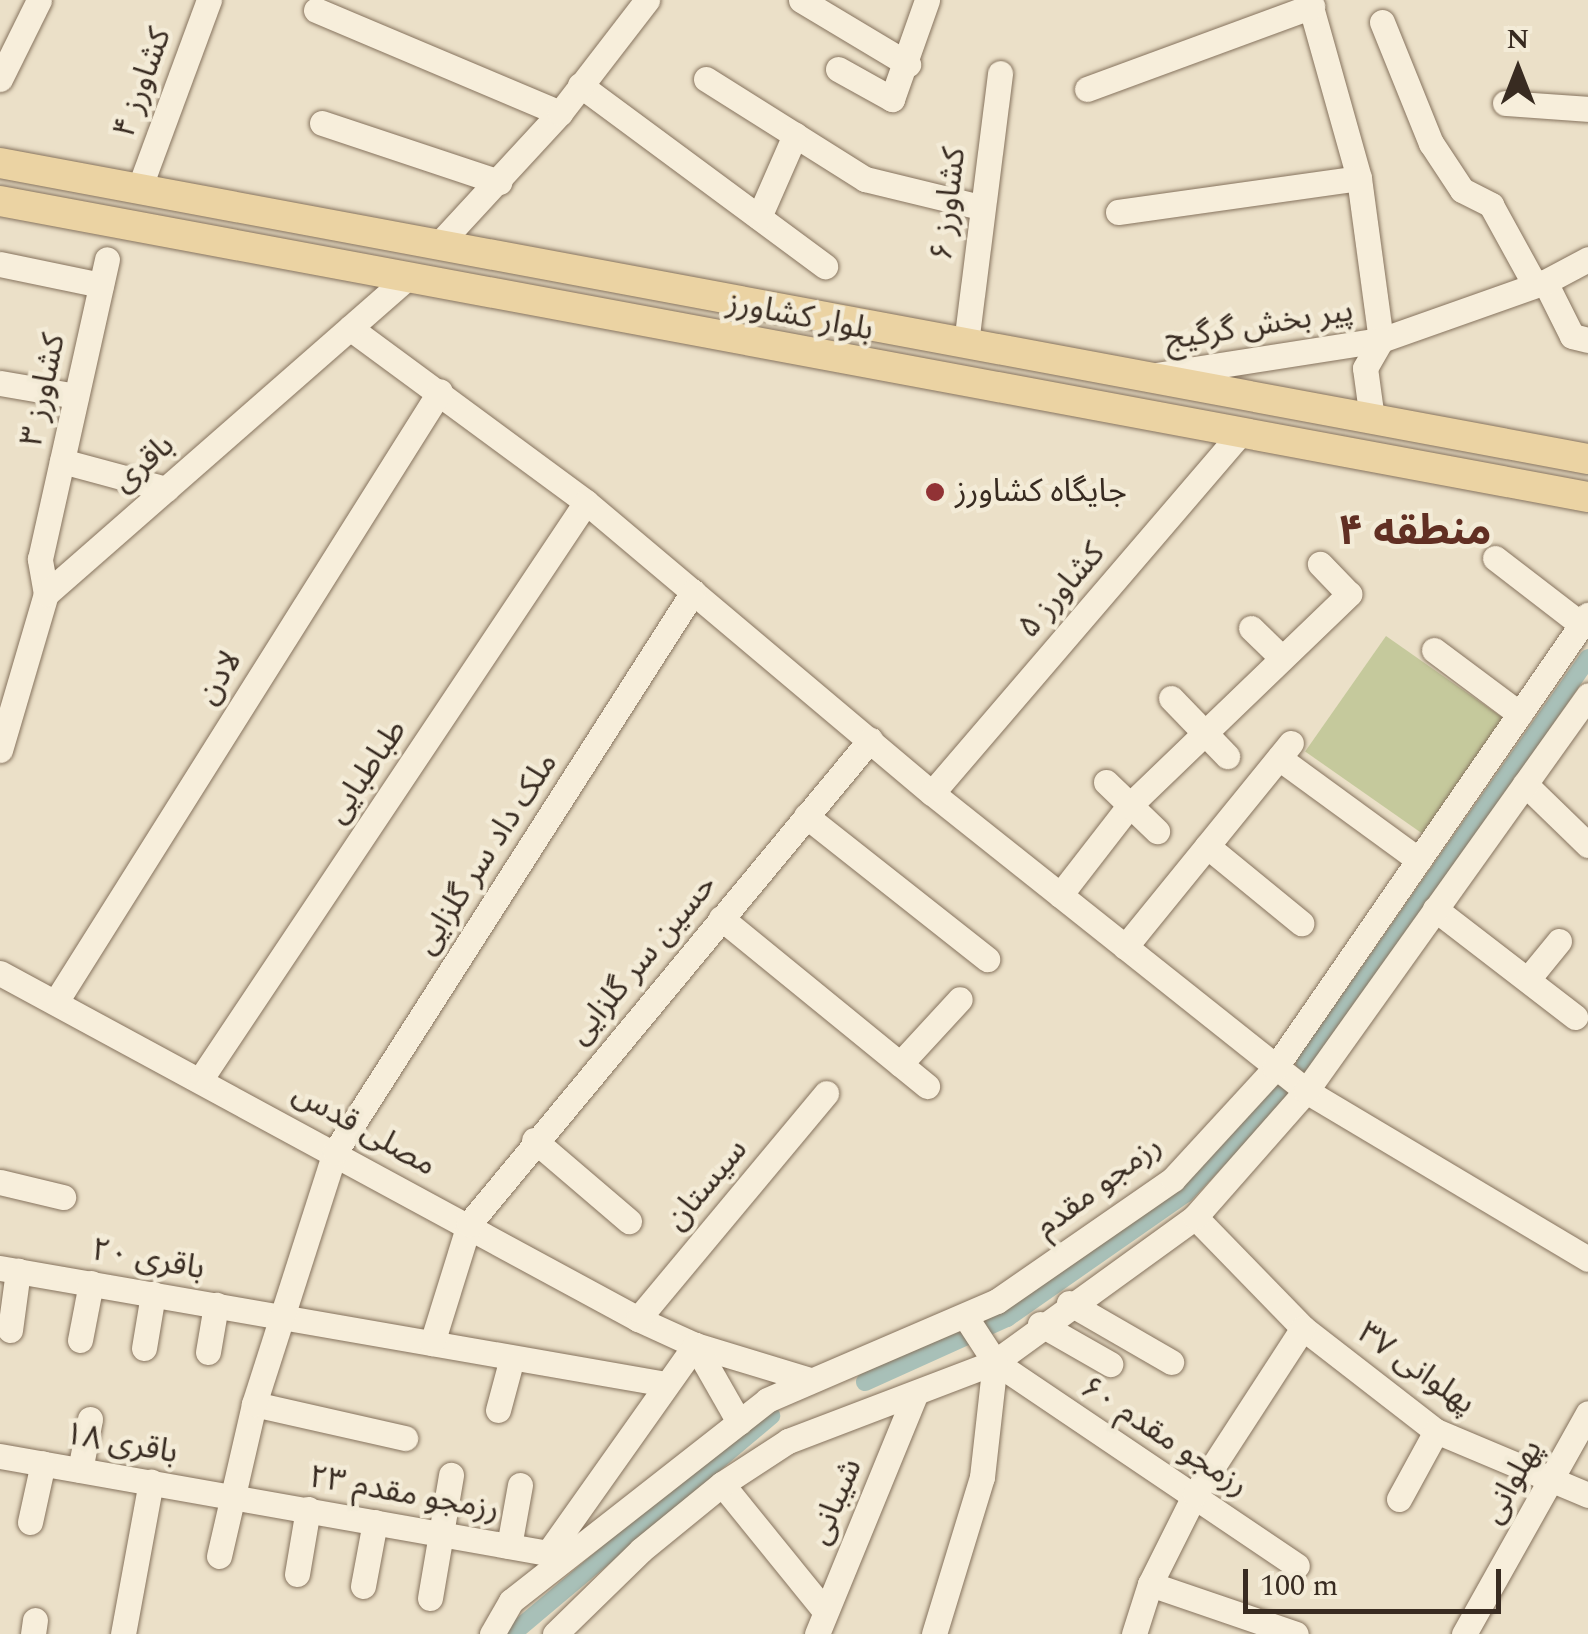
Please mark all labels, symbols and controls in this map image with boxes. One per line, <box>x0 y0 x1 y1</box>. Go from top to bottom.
text: N <box>1507 18 1529 61</box>
north arrow <box>1468 20 1568 120</box>
street label: کشاورز ۴ <box>105 23 181 143</box>
street label: کشاورز ۶ <box>923 145 975 263</box>
street label: بلوار کشاورز <box>724 284 876 350</box>
street label: پیر بخش گرگیج <box>1162 292 1356 360</box>
street label: کشاورز ۳ <box>13 330 75 450</box>
street label: باقری <box>105 427 183 501</box>
place label: جایگاه کشاورز <box>955 473 1127 511</box>
marker: جایگاه کشاورز <box>924 481 946 503</box>
district label: منطقه ۴ <box>1339 507 1491 557</box>
street label: کشاورز ۵ <box>1010 535 1114 647</box>
street label: لادن <box>189 644 251 712</box>
street label: طباطبایی <box>318 713 416 831</box>
street label: ملک داد سر گلزایی <box>407 746 567 962</box>
street label: حسین سر گلزایی <box>561 867 725 1053</box>
street label: مصلی قدس <box>285 1075 443 1185</box>
street label: رزمجو مقدم <box>1028 1127 1170 1247</box>
street label: سیستان <box>658 1132 756 1238</box>
street label: باقری ۲۰ <box>89 1231 207 1289</box>
street label: پهلوانی ۳۷ <box>1350 1315 1482 1423</box>
street label: رزمجو مقدم ۶۰ <box>1073 1369 1255 1505</box>
street label: باقری ۱۸ <box>62 1415 180 1473</box>
street label: پهلوانی <box>1474 1433 1552 1531</box>
street label: شیبانی <box>801 1453 871 1551</box>
street label: رزمجو مقدم ۲۳ <box>306 1458 502 1530</box>
scale bar <box>1248 1549 1506 1611</box>
text: 100 m <box>1260 1563 1338 1609</box>

